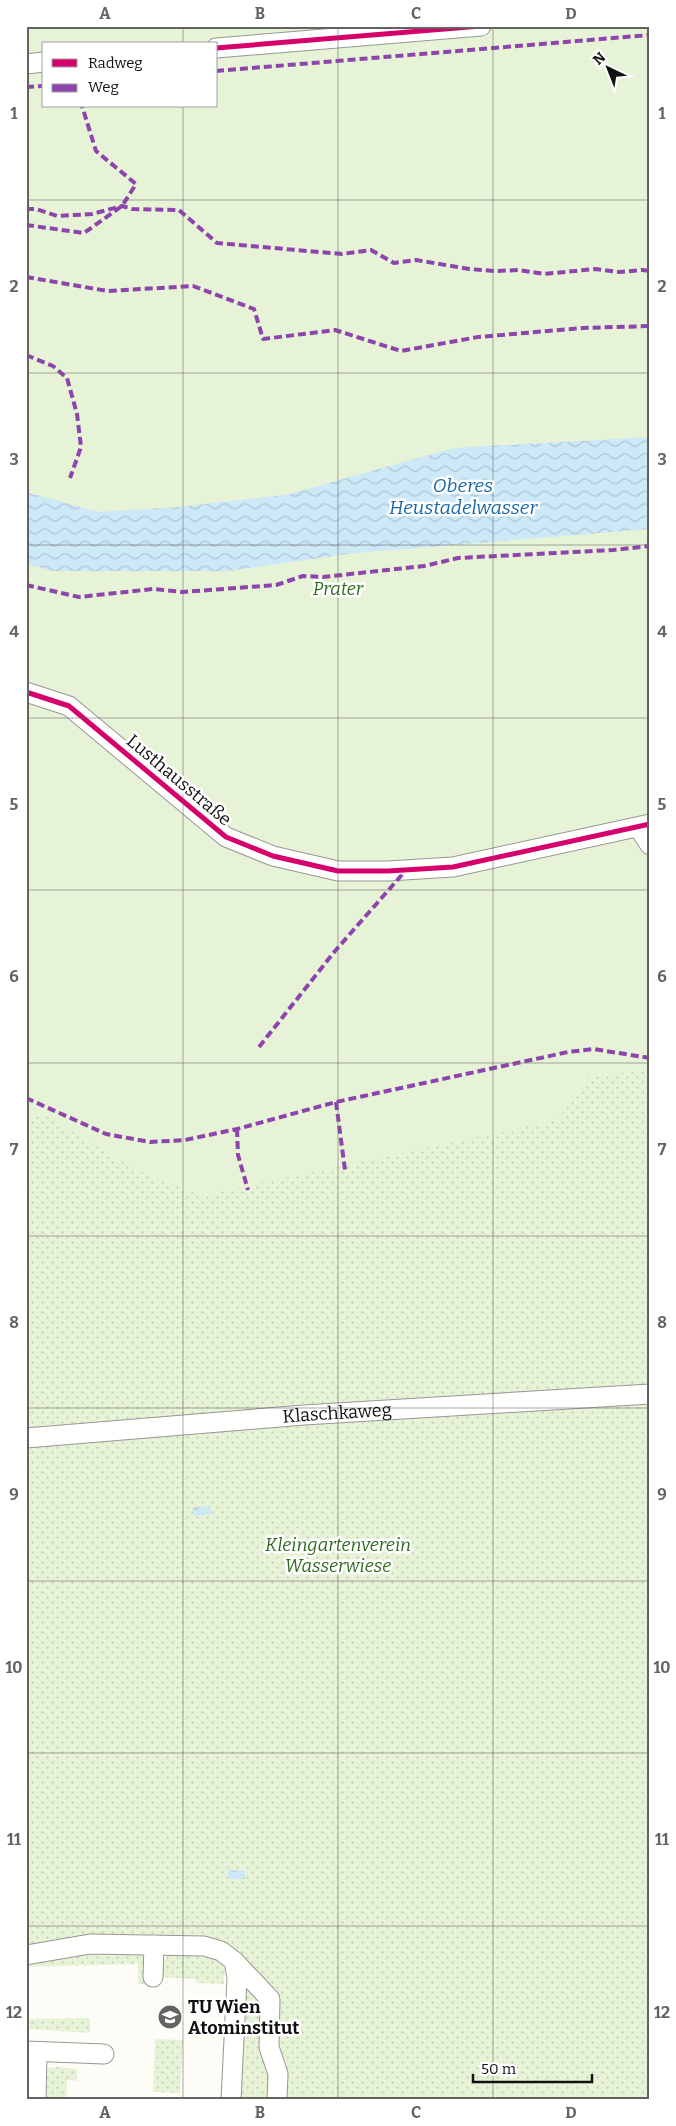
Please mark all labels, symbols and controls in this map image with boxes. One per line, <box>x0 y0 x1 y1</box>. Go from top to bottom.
text: A <box>99 4 111 23</box>
text: B <box>255 4 265 23</box>
text: C <box>411 4 421 23</box>
text: D <box>565 4 577 23</box>
legend <box>42 42 218 108</box>
north arrow <box>584 42 634 92</box>
text: N <box>590 49 609 69</box>
text: Radweg <box>88 54 143 72</box>
text: Weg <box>88 78 119 96</box>
text: 1 <box>11 104 18 123</box>
text: 1 <box>659 104 666 123</box>
text: 2 <box>9 277 19 296</box>
text: 2 <box>657 277 667 296</box>
text: 3 <box>9 450 19 469</box>
text: 3 <box>657 450 667 469</box>
water label: Oberes Heustadelwasser <box>389 474 538 519</box>
park label: Prater <box>313 578 364 600</box>
text: 4 <box>9 622 19 641</box>
text: 4 <box>657 622 667 641</box>
street label: Lusthausstraße <box>122 730 236 830</box>
text: 5 <box>10 795 19 814</box>
text: 5 <box>658 795 667 814</box>
text: 6 <box>9 967 19 986</box>
text: 6 <box>657 967 667 986</box>
text: 7 <box>10 1140 19 1159</box>
text: 7 <box>658 1140 667 1159</box>
text: 8 <box>9 1313 19 1332</box>
text: 8 <box>657 1313 667 1332</box>
street label: Klaschkaweg <box>282 1399 392 1428</box>
text: 9 <box>9 1485 19 1504</box>
text: 9 <box>657 1485 667 1504</box>
park label: Kleingartenverein Wasserwiese <box>265 1534 411 1577</box>
text: 10 <box>5 1658 23 1677</box>
text: 10 <box>653 1658 671 1677</box>
text: 11 <box>7 1830 21 1849</box>
text: 11 <box>655 1830 669 1849</box>
place label: TU Wien Atominstitut <box>188 1996 299 2039</box>
text: 12 <box>6 2003 22 2022</box>
text: 12 <box>654 2003 670 2022</box>
school or university icon: TU Wien Atominstitut <box>157 2004 183 2030</box>
scale bar <box>473 2051 592 2083</box>
text: 50 m <box>481 2060 517 2078</box>
text: A <box>99 2103 111 2122</box>
text: B <box>255 2103 265 2122</box>
text: C <box>411 2103 421 2122</box>
text: D <box>565 2103 577 2122</box>

